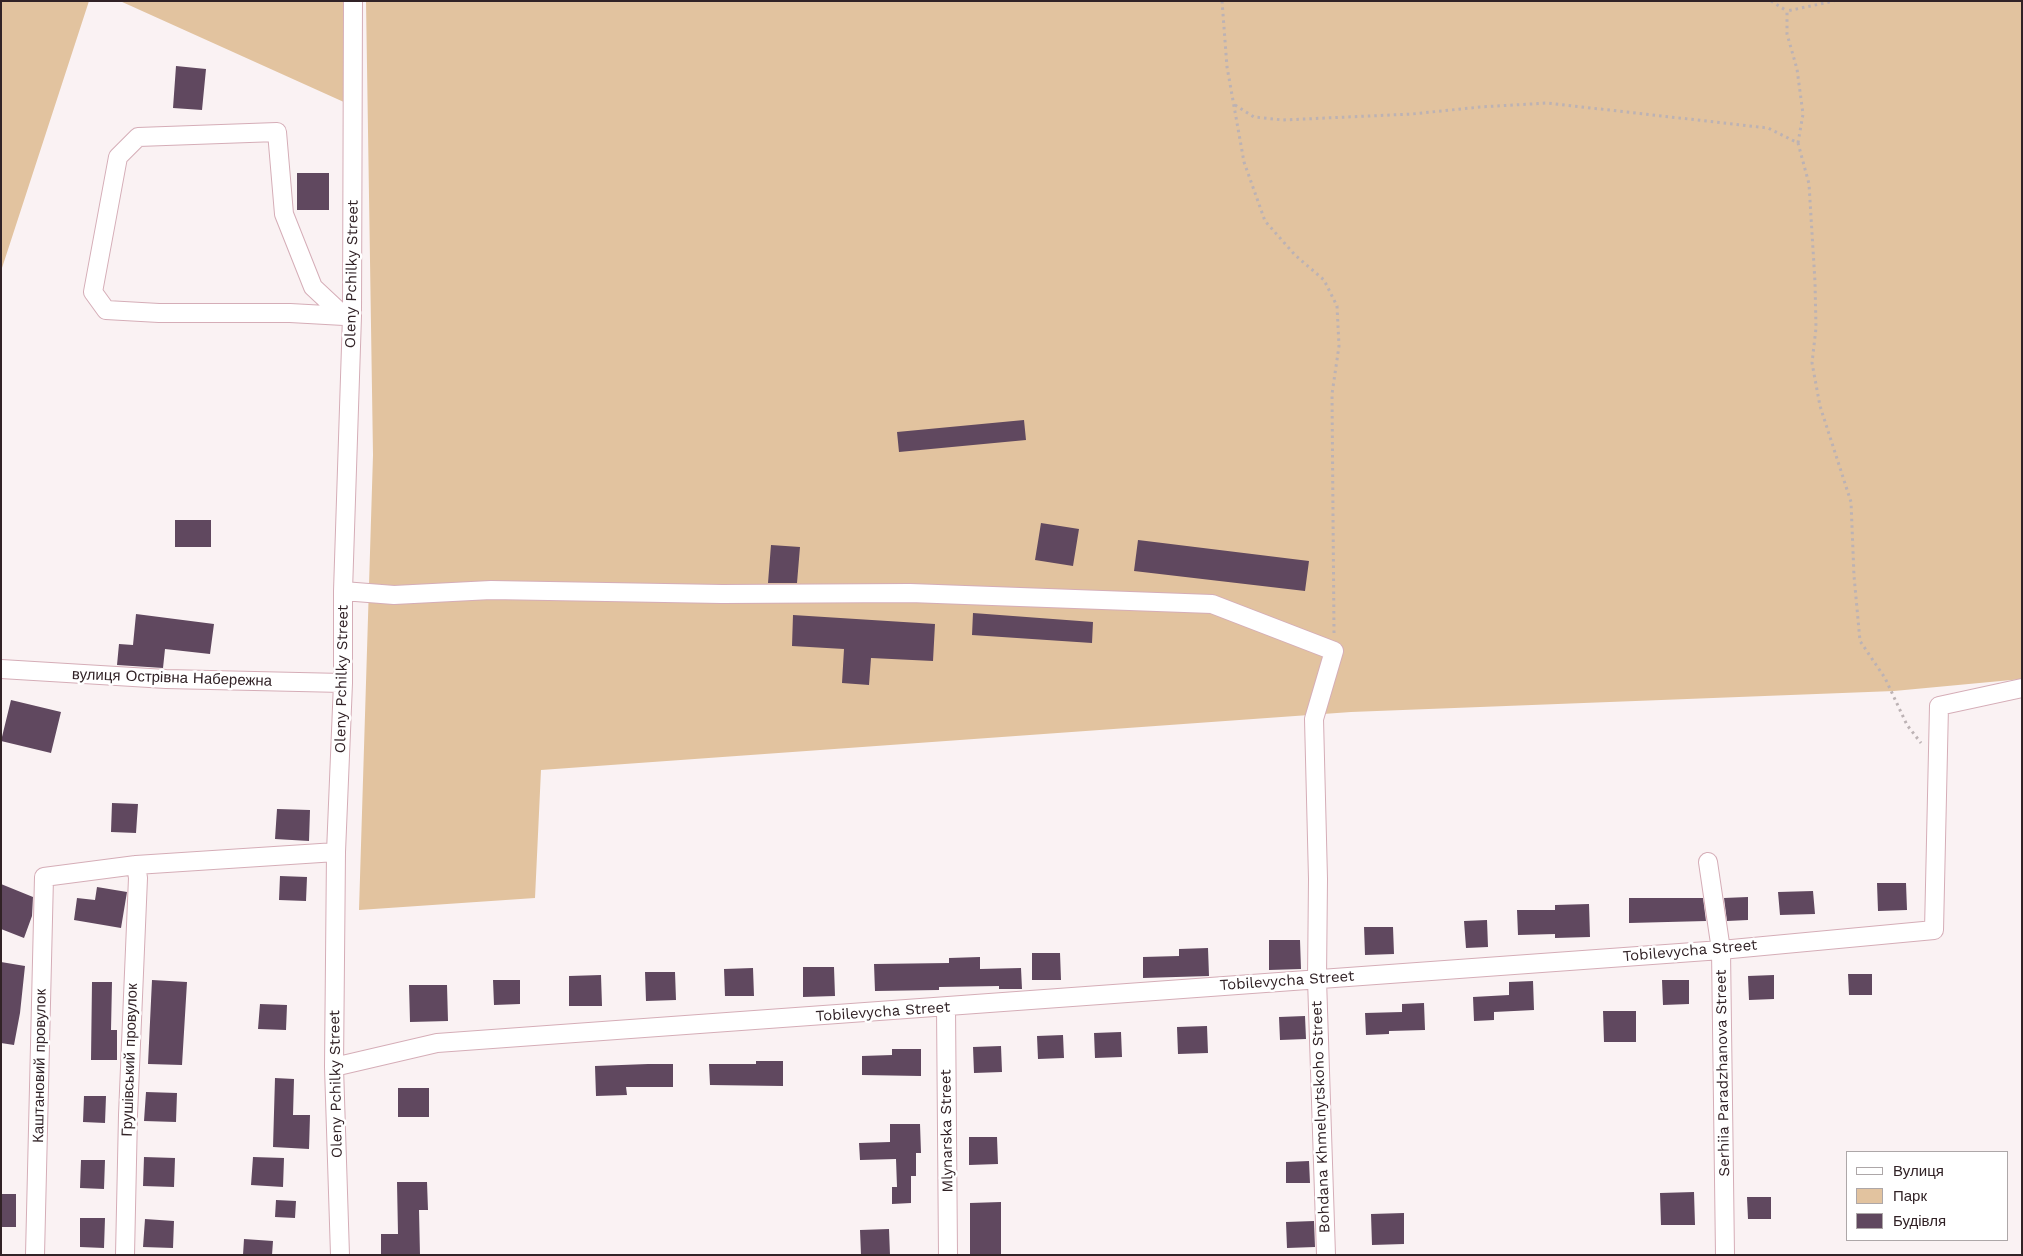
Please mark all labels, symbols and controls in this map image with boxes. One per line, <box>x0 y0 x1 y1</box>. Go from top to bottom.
street label: Oleny Pchilky Street <box>342 200 362 348</box>
street label: Oleny Pchilky Street <box>332 605 352 753</box>
street label: вулиця Острівна Набережна <box>72 666 272 690</box>
street label: Tobilevycha Street <box>1622 936 1758 966</box>
street label: Tobilevycha Street <box>1219 967 1355 995</box>
street label: Serhiia Paradzhanova Street <box>1712 969 1734 1177</box>
street label: Грушівський провулок <box>118 983 142 1137</box>
street label: Каштановий провулок <box>30 989 50 1143</box>
street label: Tobilevycha Street <box>815 998 951 1026</box>
street label: Bohdana Khmelnytskoho Street <box>1308 1001 1334 1233</box>
street label: Oleny Pchilky Street <box>326 1010 346 1158</box>
street label: Mlynarska Street <box>937 1069 957 1193</box>
legend <box>1846 1151 2008 1241</box>
text: Вулиця <box>1893 1162 1944 1180</box>
text: Парк <box>1893 1187 1927 1205</box>
text: Будівля <box>1893 1212 1946 1230</box>

